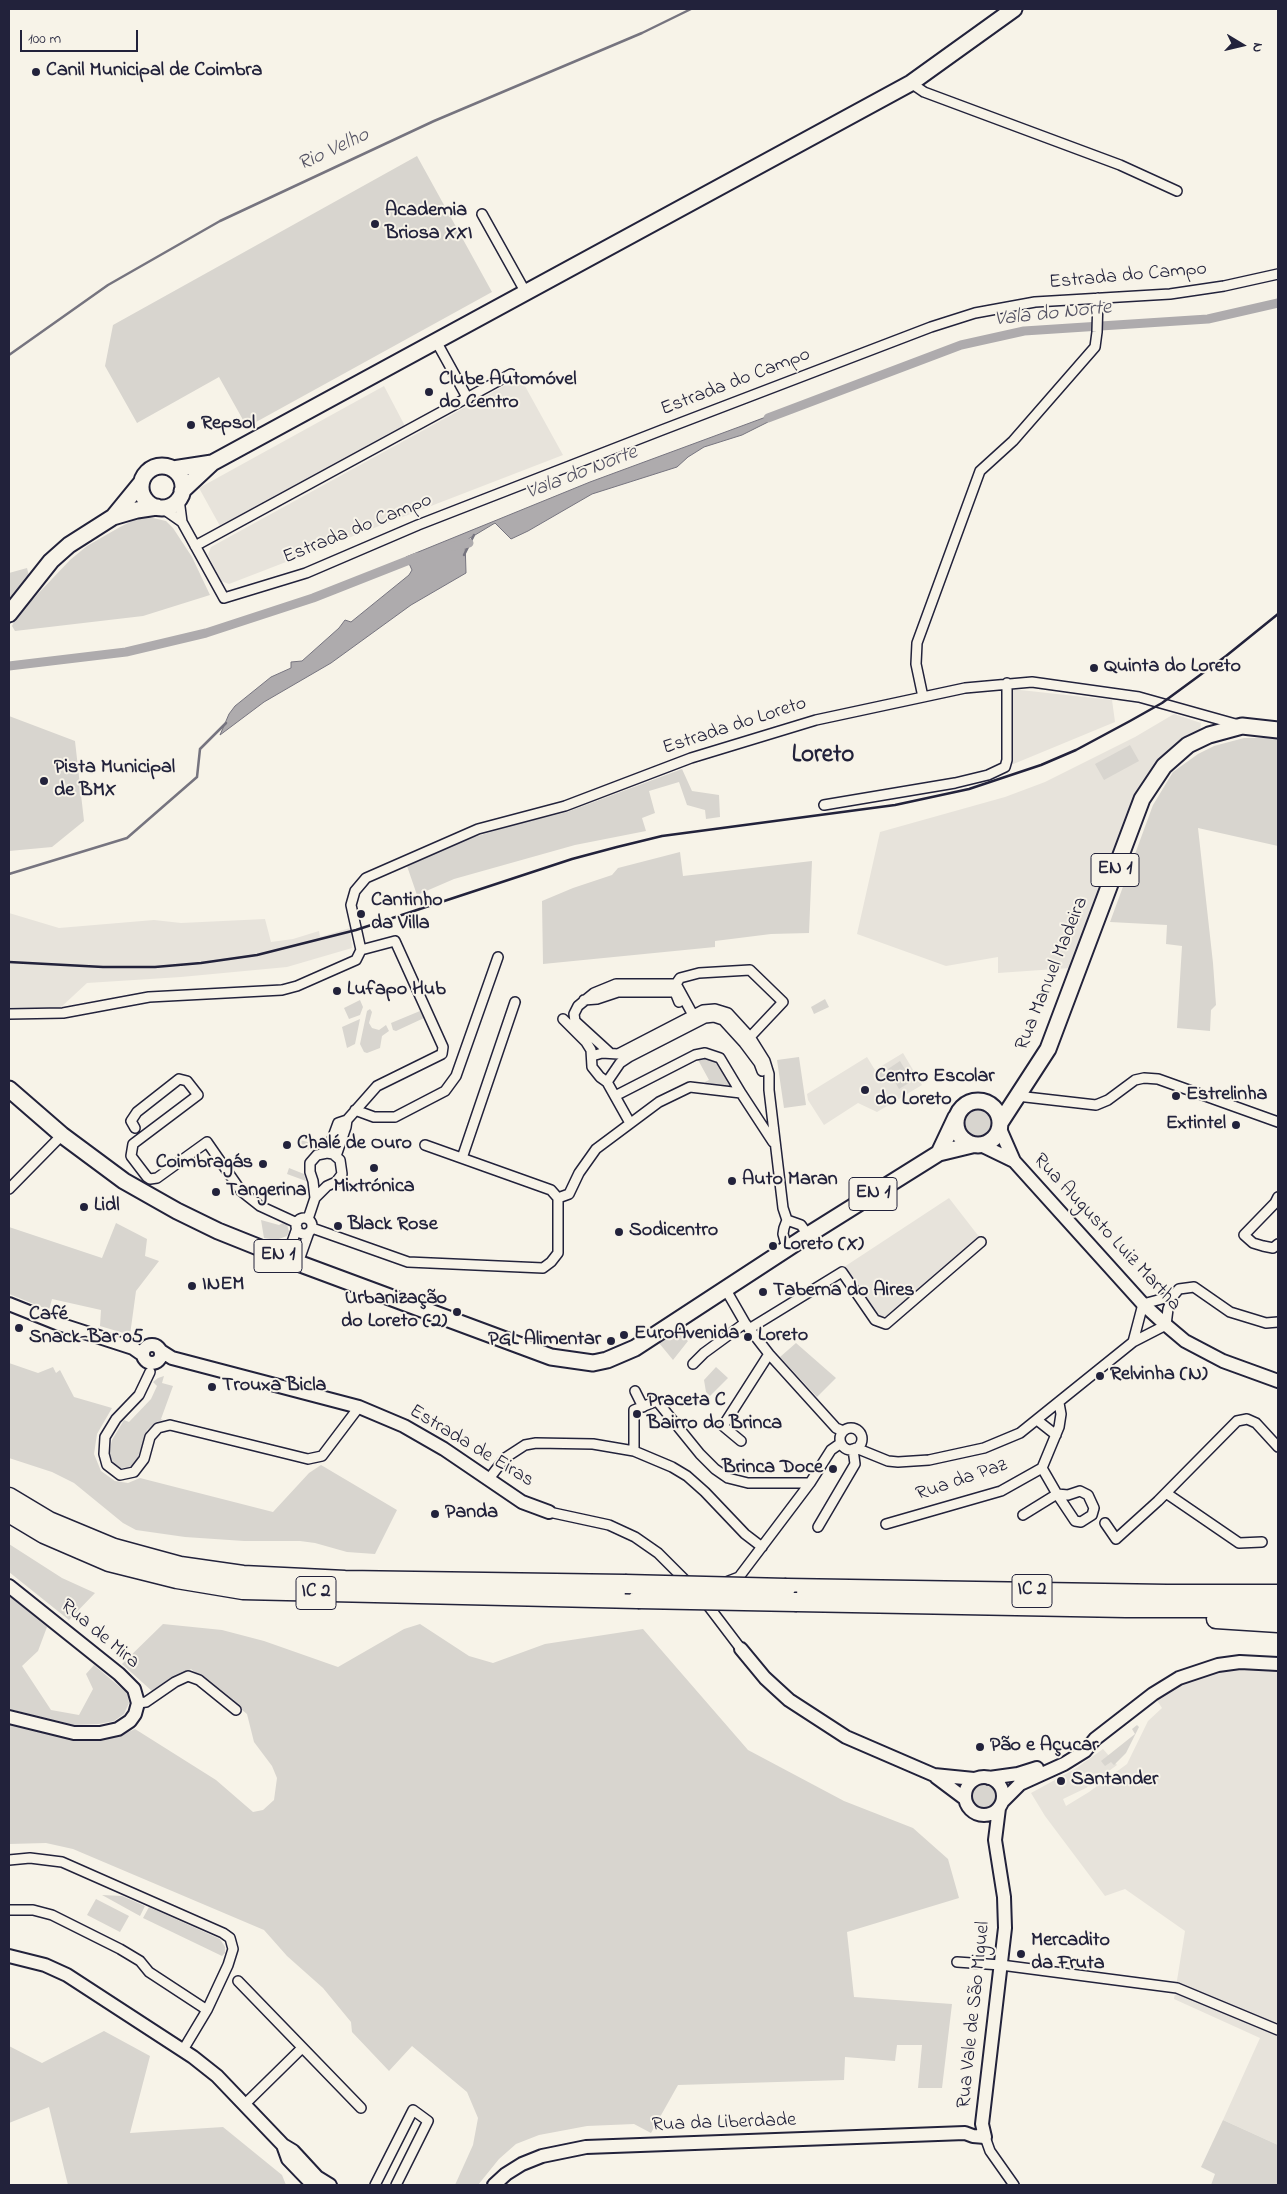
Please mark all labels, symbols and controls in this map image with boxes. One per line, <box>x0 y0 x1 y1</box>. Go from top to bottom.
scale bar <box>22 20 140 52</box>
north arrow <box>1217 20 1267 70</box>
text: 100 m <box>28 28 61 50</box>
text: N <box>1246 41 1268 54</box>
place label: Canil Municipal de Coimbra <box>46 60 262 84</box>
marker: Canil Municipal de Coimbra <box>30 66 42 78</box>
water label: Rio Velho <box>295 124 373 178</box>
place label: Academia Briosa XXI <box>385 200 472 247</box>
marker: Academia Briosa XXI <box>369 218 381 230</box>
street label: Estrada do Campo <box>1048 258 1208 296</box>
water label: Vala do Norte <box>993 296 1113 334</box>
street label: Estrada do Campo <box>658 343 814 423</box>
place label: Clube Automóvel do Centro <box>439 369 577 416</box>
marker: Clube Automóvel do Centro <box>423 386 435 398</box>
place label: Repsol <box>201 413 255 437</box>
marker: Repsol <box>185 419 197 431</box>
water label: Vala do Norte <box>523 441 641 507</box>
street label: Estrada do Campo <box>280 489 436 571</box>
place label: Quinta do Loreto <box>1104 656 1241 680</box>
marker: Quinta do Loreto <box>1088 662 1100 674</box>
street label: Estrada do Loreto <box>660 692 810 762</box>
district label: Loreto <box>792 742 854 772</box>
place label: Pista Municipal de BMX <box>54 757 175 804</box>
marker: Pista Municipal de BMX <box>38 775 50 787</box>
road number: EN 1 <box>1091 854 1139 886</box>
place label: Cantinho da Villa <box>371 890 443 937</box>
street label: Rua Manuel Madeira <box>1011 894 1095 1054</box>
marker: Cantinho da Villa <box>355 908 367 920</box>
place label: Lufapo Hub <box>347 979 446 1003</box>
marker: Lufapo Hub <box>331 985 343 997</box>
place label: Centro Escolar do Loreto <box>875 1066 994 1113</box>
marker: Centro Escolar do Loreto <box>859 1084 871 1096</box>
place label: Estrelinha <box>1186 1084 1267 1108</box>
marker: Estrelinha <box>1170 1090 1182 1102</box>
place label: Extintel <box>1166 1113 1226 1137</box>
marker: Extintel <box>1230 1119 1242 1131</box>
place label: Chalé de Ouro <box>297 1133 412 1157</box>
marker: Chalé de Ouro <box>281 1139 293 1151</box>
street label: Rua Augusto Luiz Martha <box>1027 1149 1185 1317</box>
place label: Coimbragás <box>156 1152 253 1176</box>
marker: Coimbragás <box>257 1158 269 1170</box>
marker: Mixtrónica <box>368 1162 380 1174</box>
place label: Auto Maran <box>742 1169 838 1193</box>
marker: Auto Maran <box>726 1175 738 1187</box>
place label: Mixtrónica <box>333 1176 415 1200</box>
road number: EN 1 <box>849 1178 897 1210</box>
place label: Tangerina <box>226 1180 307 1204</box>
marker: Tangerina <box>210 1186 222 1198</box>
place label: Lidl <box>94 1195 120 1219</box>
marker: Lidl <box>78 1201 90 1213</box>
place label: Black Rose <box>348 1214 438 1238</box>
marker: Black Rose <box>332 1220 344 1232</box>
place label: Sodicentro <box>629 1220 718 1244</box>
marker: Sodicentro <box>613 1226 625 1238</box>
place label: Loreto (X) <box>783 1234 864 1258</box>
road number: EN 1 <box>254 1240 302 1272</box>
marker: Loreto (X) <box>767 1240 779 1252</box>
place label: INEM <box>202 1274 244 1298</box>
marker: INEM <box>186 1280 198 1292</box>
place label: Taberna do Aires <box>773 1280 915 1304</box>
marker: Taberna do Aires <box>757 1286 769 1298</box>
place label: Urbanização do Loreto (2) <box>341 1288 447 1335</box>
place label: Café Snack-Bar 05 <box>29 1304 143 1351</box>
marker: Urbanização do Loreto (2) <box>451 1306 463 1318</box>
marker: Café Snack-Bar 05 <box>13 1322 25 1334</box>
place label: EuroAvenida <box>634 1323 739 1347</box>
place label: Loreto <box>758 1325 808 1349</box>
place label: PGL Alimentar <box>488 1329 601 1353</box>
marker: EuroAvenida <box>618 1329 630 1341</box>
marker: Loreto <box>742 1331 754 1343</box>
marker: PGL Alimentar <box>605 1335 617 1347</box>
place label: Relvinha (N) <box>1110 1364 1208 1388</box>
marker: Relvinha (N) <box>1094 1370 1106 1382</box>
place label: Trouxa Bicla <box>222 1375 326 1399</box>
marker: Trouxa Bicla <box>206 1381 218 1393</box>
place label: Praceta C Bairro do Brinca <box>647 1390 782 1437</box>
street label: Estrada de Eiras <box>404 1400 538 1494</box>
marker: Praceta C Bairro do Brinca <box>631 1408 643 1420</box>
street label: Rua da Paz <box>913 1454 1011 1508</box>
place label: Brinca Doce <box>722 1457 823 1481</box>
marker: Brinca Doce <box>827 1463 839 1475</box>
place label: Panda <box>445 1502 498 1526</box>
marker: Panda <box>429 1508 441 1520</box>
road number: IC 2 <box>1012 1574 1052 1608</box>
road number: IC 2 <box>296 1576 336 1610</box>
street label: Rua de Mira <box>54 1595 144 1675</box>
place label: Pão e Açucar <box>990 1735 1098 1759</box>
marker: Pão e Açucar <box>974 1741 986 1753</box>
place label: Santander <box>1071 1769 1158 1793</box>
marker: Santander <box>1055 1775 1067 1787</box>
street label: Rua Vale de São Miguel <box>953 1920 997 2110</box>
place label: Mercadito da Fruta <box>1031 1930 1110 1977</box>
marker: Mercadito da Fruta <box>1015 1948 1027 1960</box>
street label: Rua da Liberdade <box>652 2109 796 2139</box>

